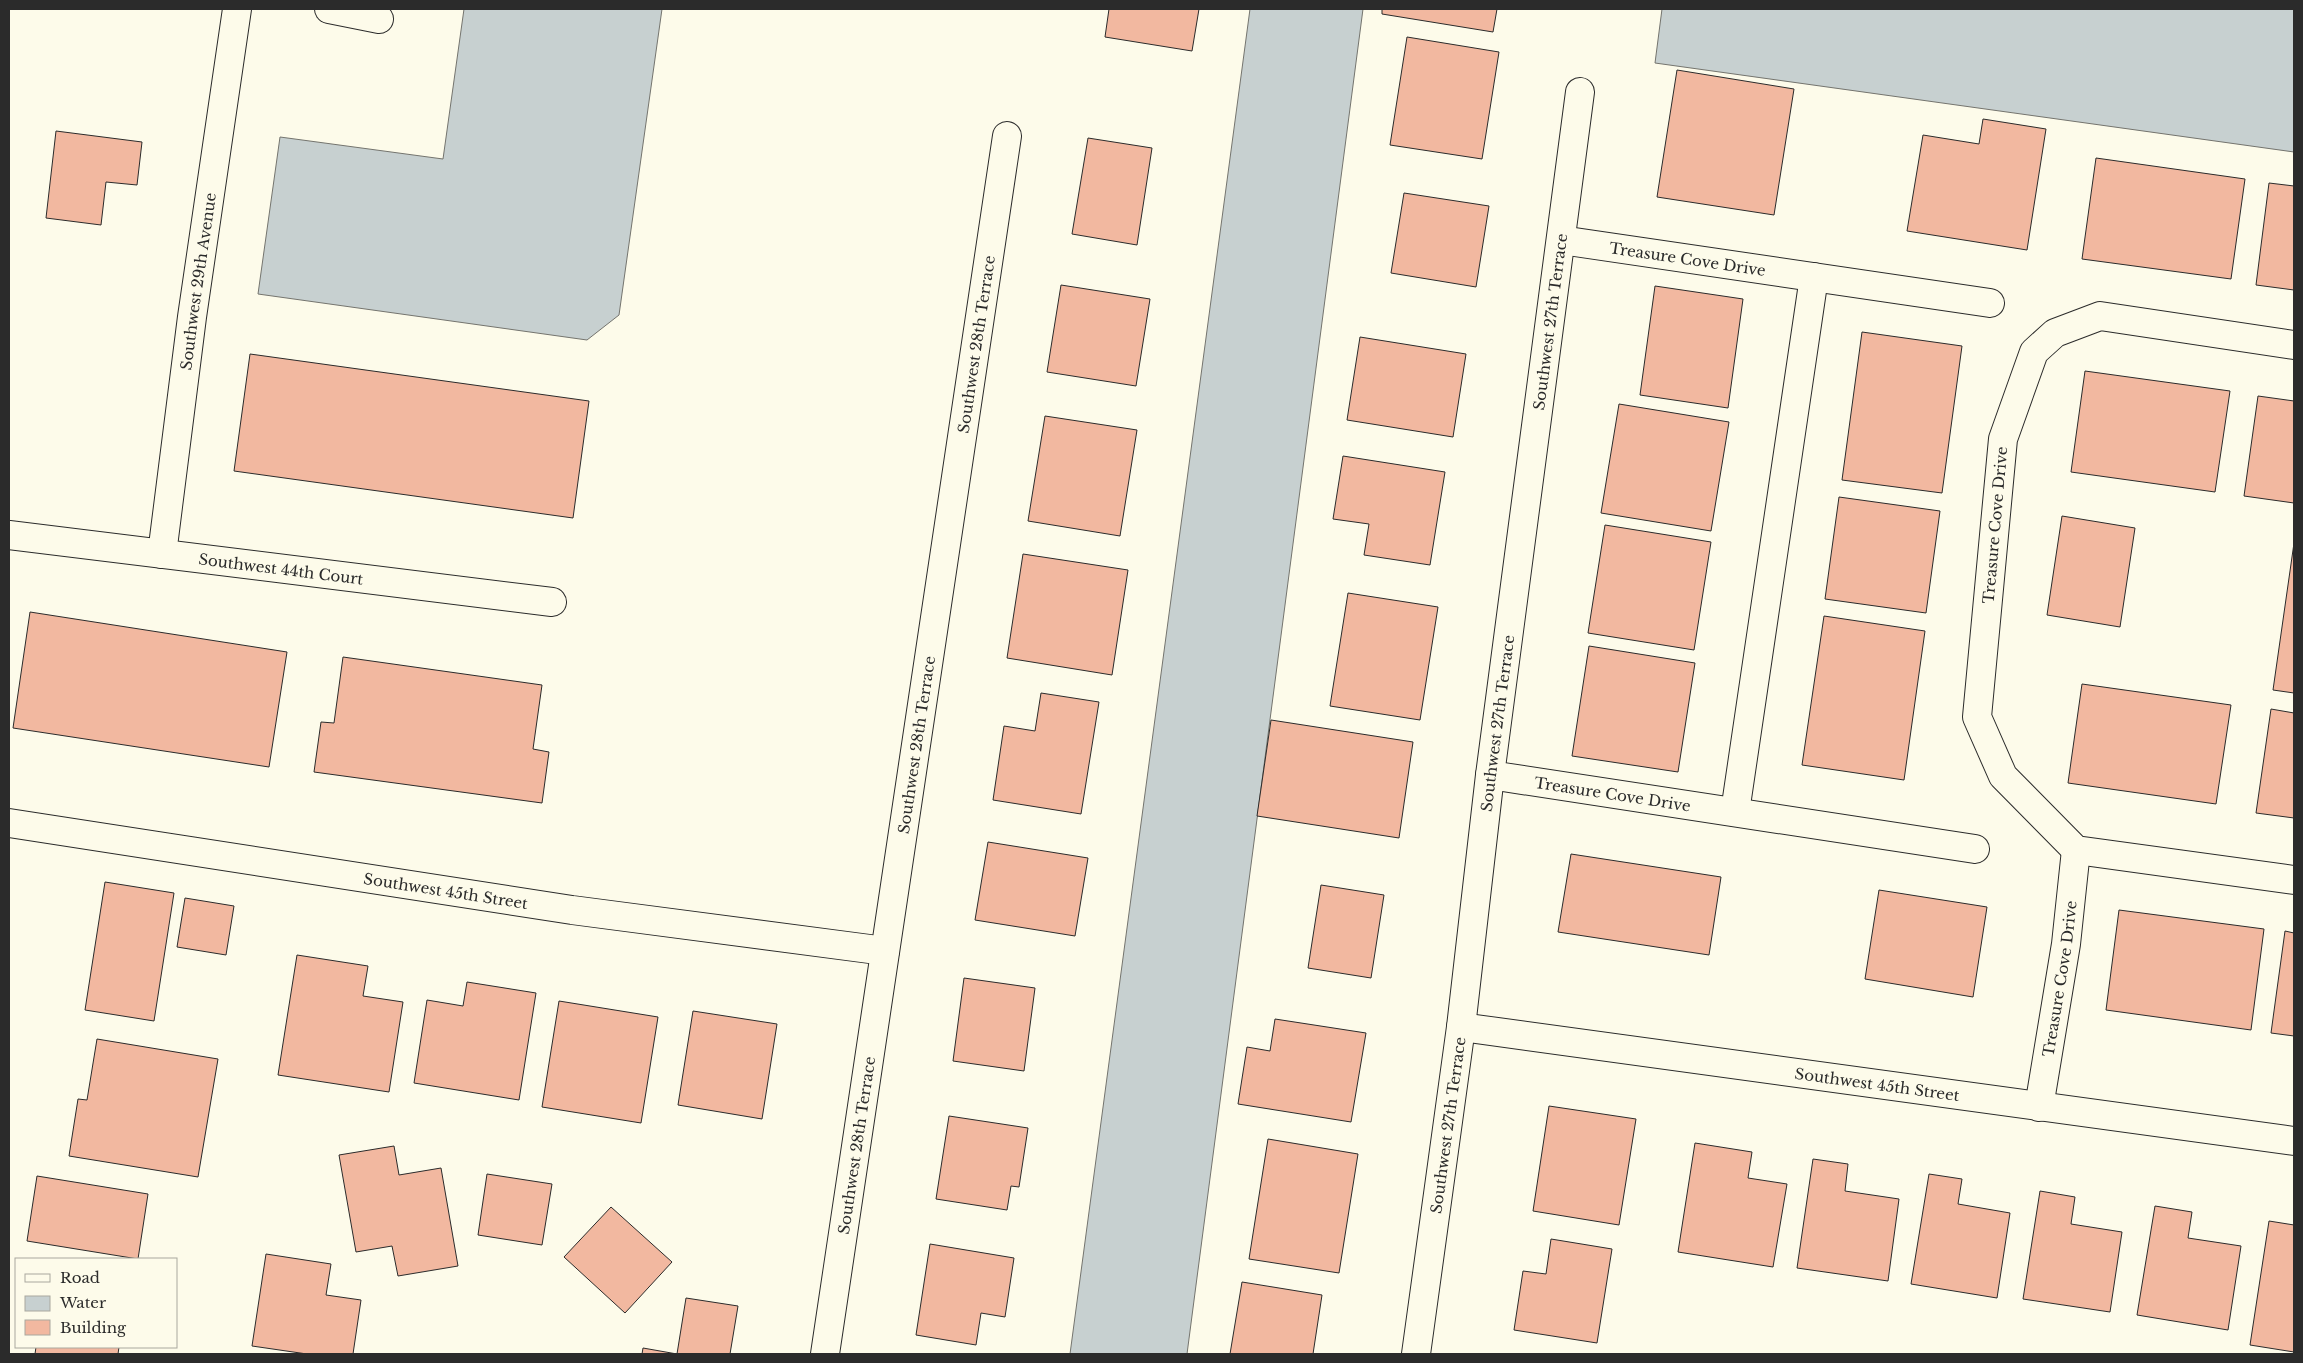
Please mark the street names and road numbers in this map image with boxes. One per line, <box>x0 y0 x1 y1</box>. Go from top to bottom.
street label: Southwest 29th Avenue <box>176 191 220 371</box>
street label: Southwest 27th Terrace <box>1529 232 1571 411</box>
street label: Treasure Cove Drive <box>1608 238 1767 279</box>
street label: Southwest 28th Terrace <box>953 254 999 434</box>
street label: Treasure Cove Drive <box>1979 446 2011 604</box>
street label: Southwest 44th Court <box>197 549 365 588</box>
street label: Southwest 27th Terrace <box>1476 634 1518 813</box>
street label: Southwest 28th Terrace <box>893 654 939 835</box>
street label: Treasure Cove Drive <box>1533 772 1692 815</box>
street label: Southwest 45th Street <box>362 868 530 913</box>
street label: Treasure Cove Drive <box>2038 900 2080 1058</box>
street label: Southwest 27th Terrace <box>1426 1036 1469 1215</box>
street label: Southwest 28th Terrace <box>834 1055 879 1236</box>
street label: Southwest 45th Street <box>1794 1063 1961 1105</box>

